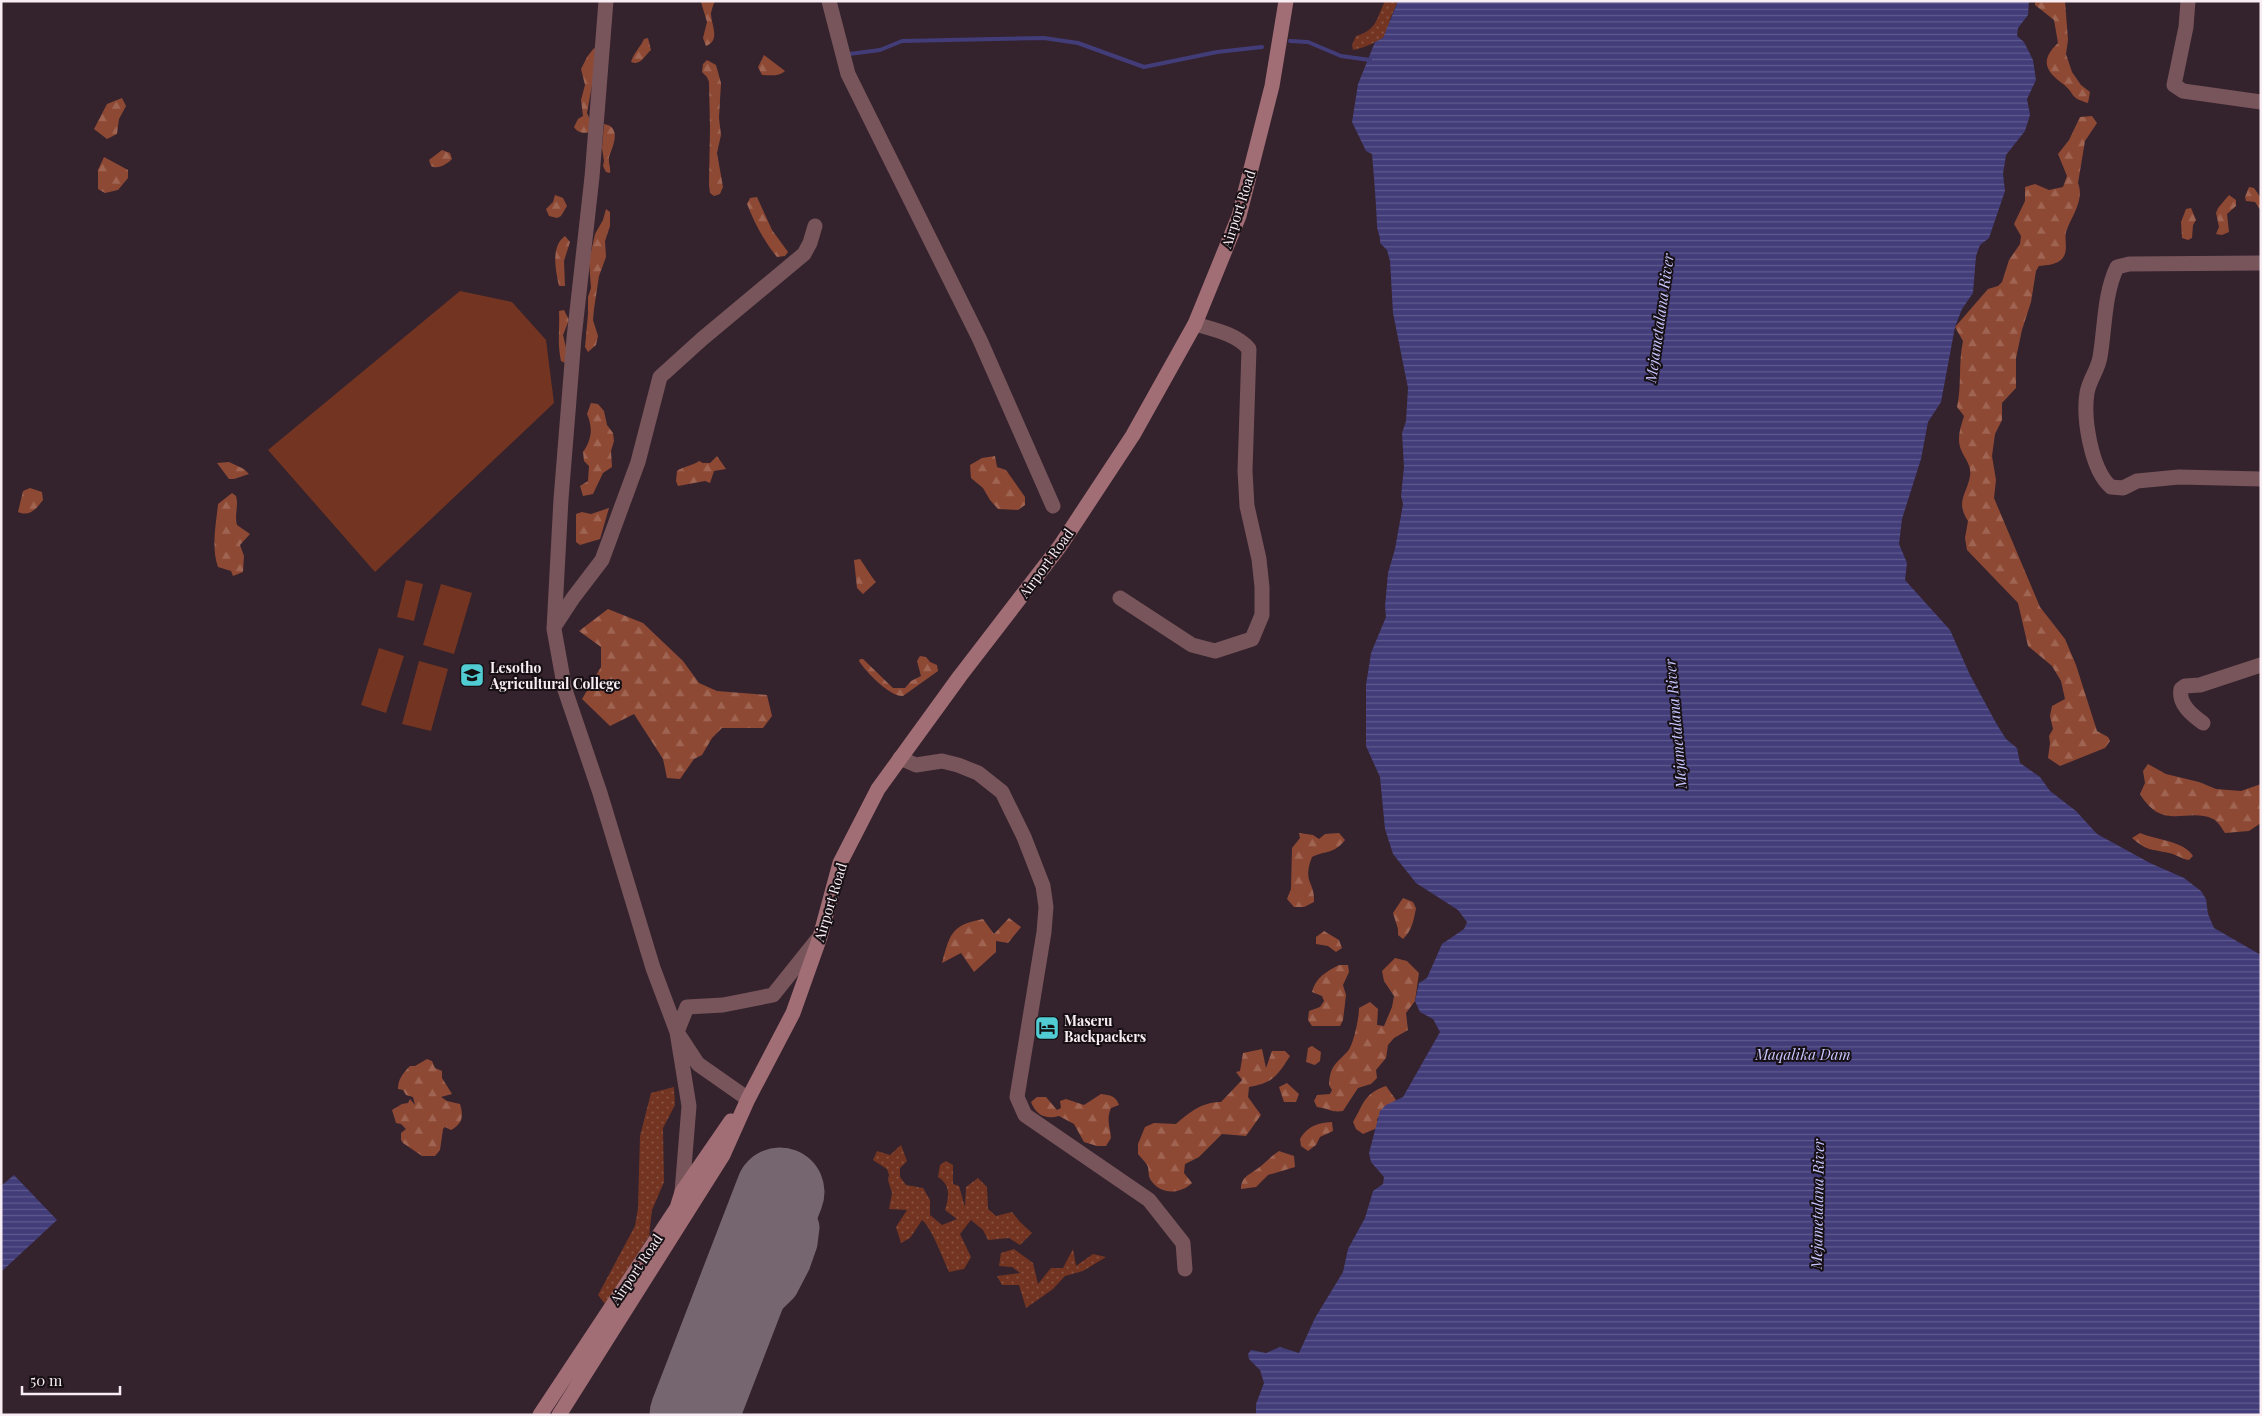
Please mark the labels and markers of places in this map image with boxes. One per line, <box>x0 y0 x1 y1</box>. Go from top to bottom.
place label: Lesotho Agricultural College <box>489 658 621 693</box>
school or university icon: Lesotho Agricultural College <box>459 662 485 688</box>
place label: Maseru Backpackers <box>1064 1011 1146 1046</box>
hotel icon: Maseru Backpackers <box>1034 1015 1060 1041</box>

